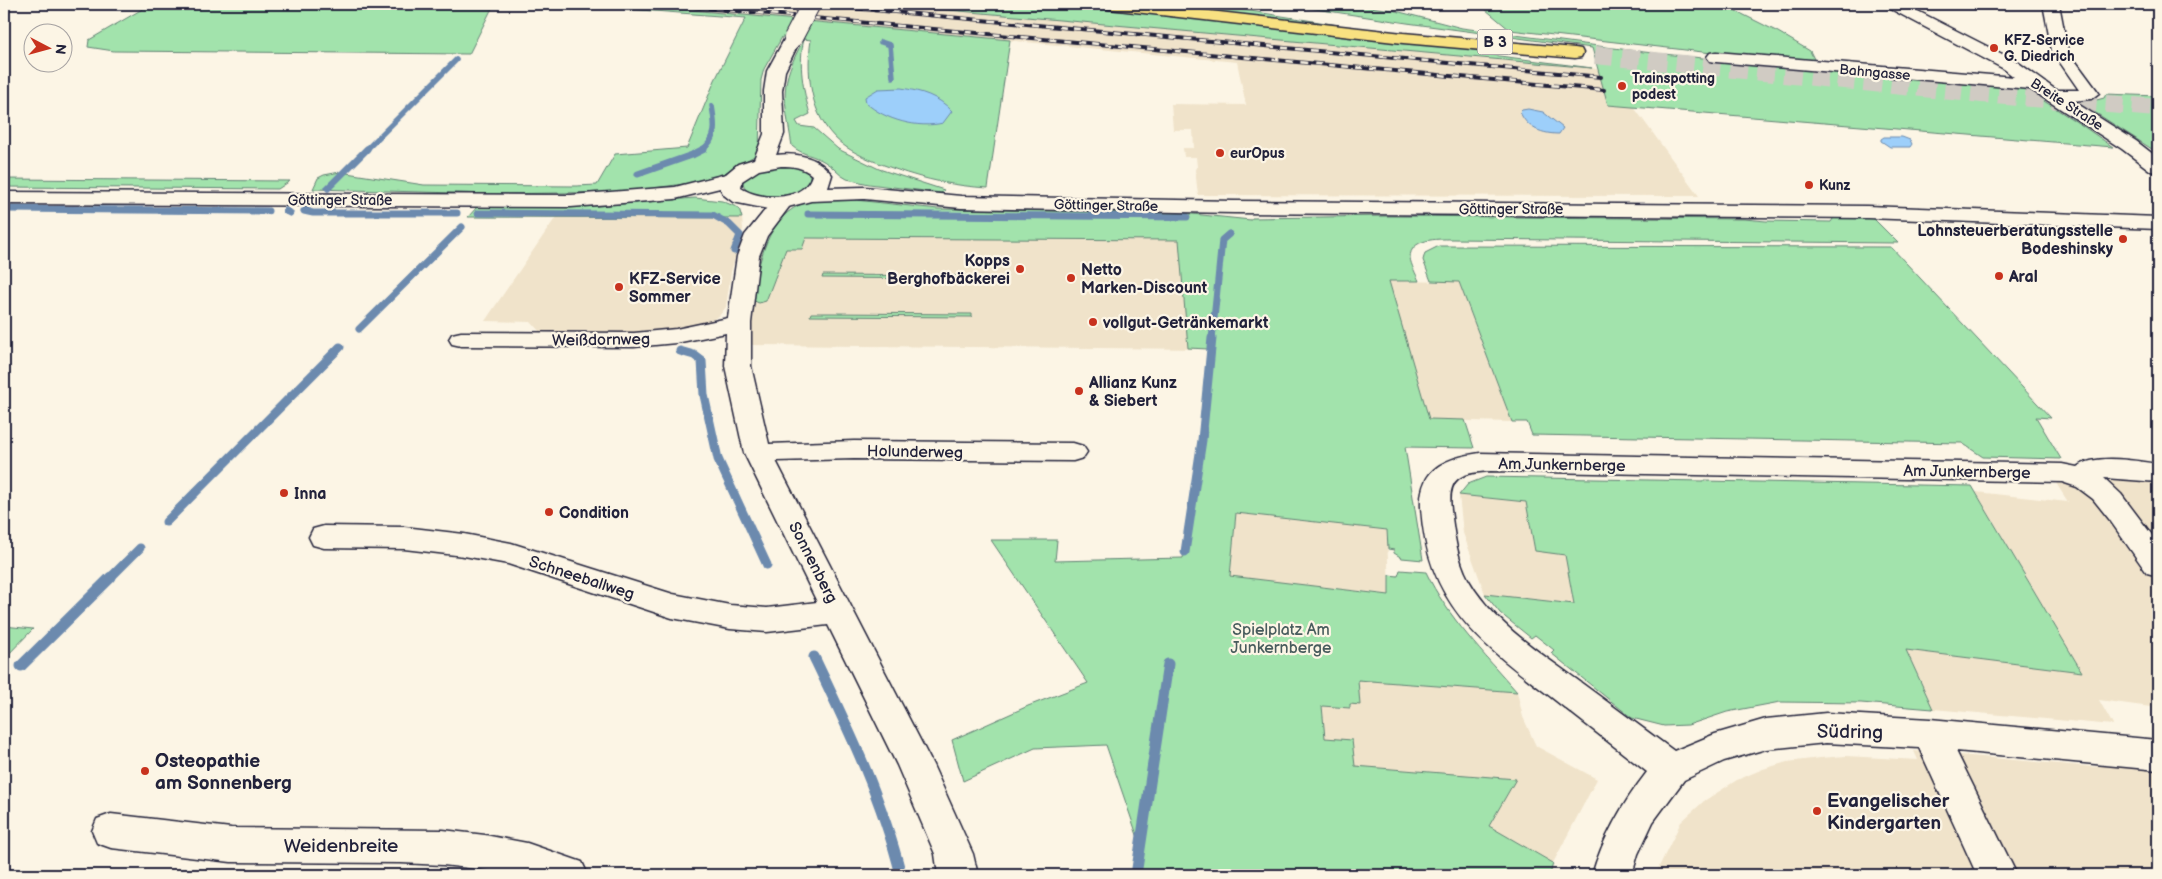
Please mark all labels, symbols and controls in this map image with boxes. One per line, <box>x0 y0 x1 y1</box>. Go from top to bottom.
north arrow <box>22 22 72 72</box>
road number: B 3 <box>1478 30 1512 54</box>
place label: KFZ-Service G. Diedrich <box>2004 32 2084 65</box>
marker: KFZ-Service G. Diedrich <box>1988 42 2000 54</box>
text: N <box>51 43 69 55</box>
street label: Bahngasse <box>1839 61 1911 84</box>
place label: Trainspotting podest <box>1632 70 1715 103</box>
street label: Breite Straße <box>2027 75 2106 134</box>
marker: Trainspotting podest <box>1616 80 1628 92</box>
place label: eurOpus <box>1230 145 1285 162</box>
marker: eurOpus <box>1214 147 1226 159</box>
place label: Kunz <box>1819 177 1851 194</box>
marker: Kunz <box>1803 179 1815 191</box>
street label: Göttinger Straße <box>288 192 392 209</box>
street label: Göttinger Straße <box>1054 196 1158 215</box>
street label: Göttinger Straße <box>1459 201 1563 218</box>
place label: Lohnsteuerberatungsstelle Bodeshinsky <box>1917 222 2114 259</box>
marker: Lohnsteuerberatungsstelle Bodeshinsky <box>2117 233 2129 245</box>
place label: Kopps Berghofbäckerei <box>887 252 1010 289</box>
place label: Netto Marken-Discount <box>1081 261 1208 298</box>
marker: Kopps Berghofbäckerei <box>1014 263 1026 275</box>
place label: Aral <box>2008 268 2038 287</box>
place label: KFZ-Service Sommer <box>629 270 721 307</box>
marker: Aral <box>1993 270 2005 282</box>
marker: Netto Marken-Discount <box>1065 272 1077 284</box>
marker: KFZ-Service Sommer <box>613 281 625 293</box>
place label: vollgut-Getränkemarkt <box>1102 314 1269 333</box>
marker: vollgut-Getränkemarkt <box>1087 316 1099 328</box>
street label: Weißdornweg <box>552 330 650 351</box>
place label: Allianz Kunz & Siebert <box>1088 374 1177 411</box>
marker: Allianz Kunz & Siebert <box>1073 385 1085 397</box>
street label: Holunderweg <box>867 442 963 463</box>
street label: Am Junkernberge <box>1498 455 1626 476</box>
street label: Am Junkernberge <box>1903 462 2031 483</box>
place label: Inna <box>294 485 327 504</box>
marker: Inna <box>278 487 290 499</box>
place label: Condition <box>559 504 629 523</box>
marker: Condition <box>543 506 555 518</box>
street label: Sonnenberg <box>784 519 841 606</box>
street label: Schneeballweg <box>526 552 637 604</box>
park label: Spielplatz Am Junkernberge <box>1231 621 1332 658</box>
street label: Südring <box>1817 720 1883 745</box>
place label: Osteopathie am Sonnenberg <box>155 750 292 795</box>
marker: Osteopathie am Sonnenberg <box>139 765 151 777</box>
place label: Evangelischer Kindergarten <box>1827 790 1950 835</box>
marker: Evangelischer Kindergarten <box>1811 805 1823 817</box>
street label: Weidenbreite <box>284 835 398 858</box>

